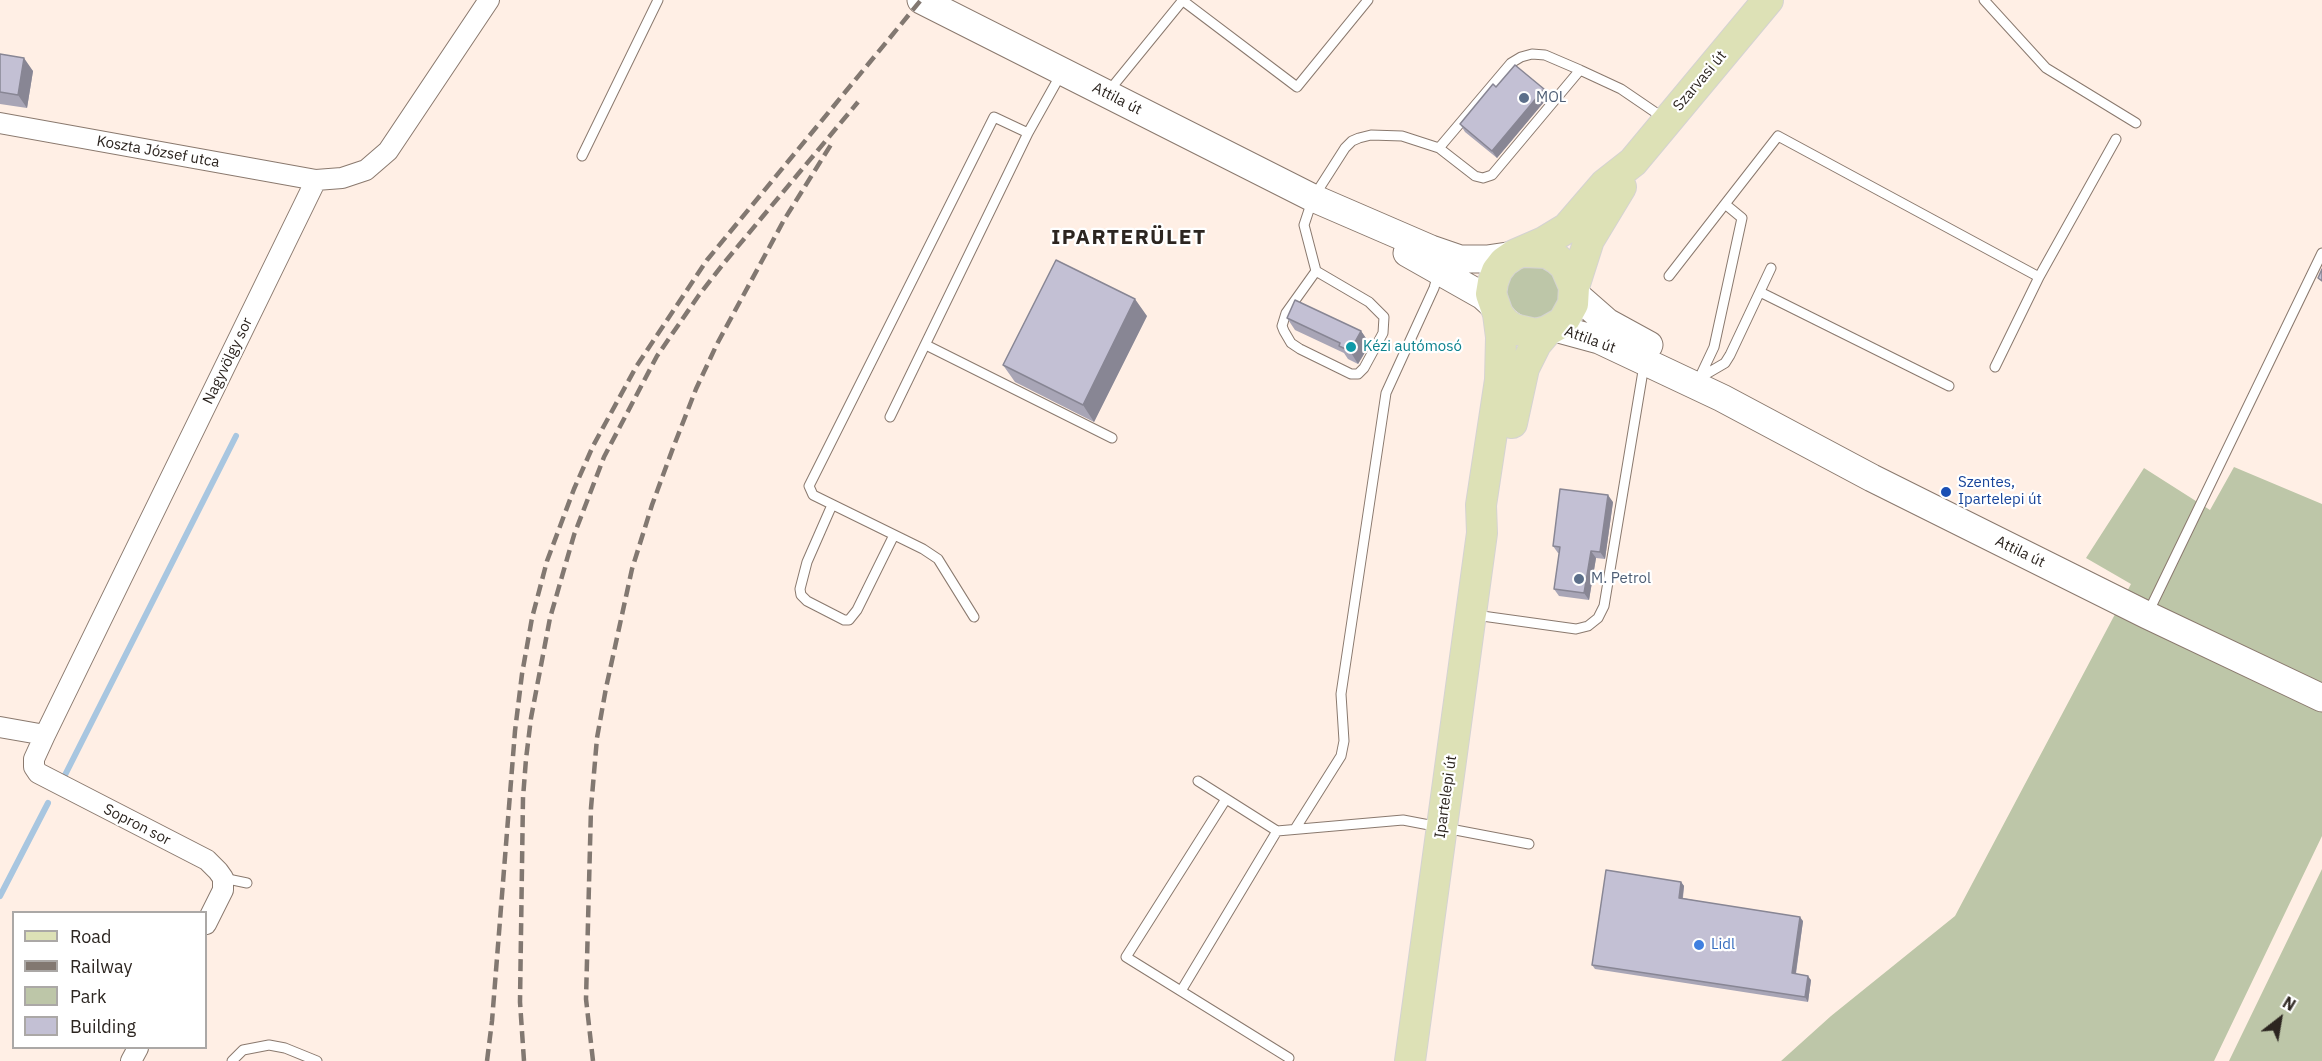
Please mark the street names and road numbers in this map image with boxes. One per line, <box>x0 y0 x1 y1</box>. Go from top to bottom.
street label: Szarvasi út <box>1670 47 1730 115</box>
street label: Attila út <box>1089 79 1145 119</box>
street label: Koszta József utca <box>95 132 221 172</box>
street label: Nagyvölgy sor <box>199 315 257 407</box>
street label: Attila út <box>1562 322 1618 358</box>
street label: Attila út <box>1992 532 2048 572</box>
street label: Ipartelepi út <box>1431 754 1461 840</box>
street label: Sopron sor <box>100 800 174 850</box>

